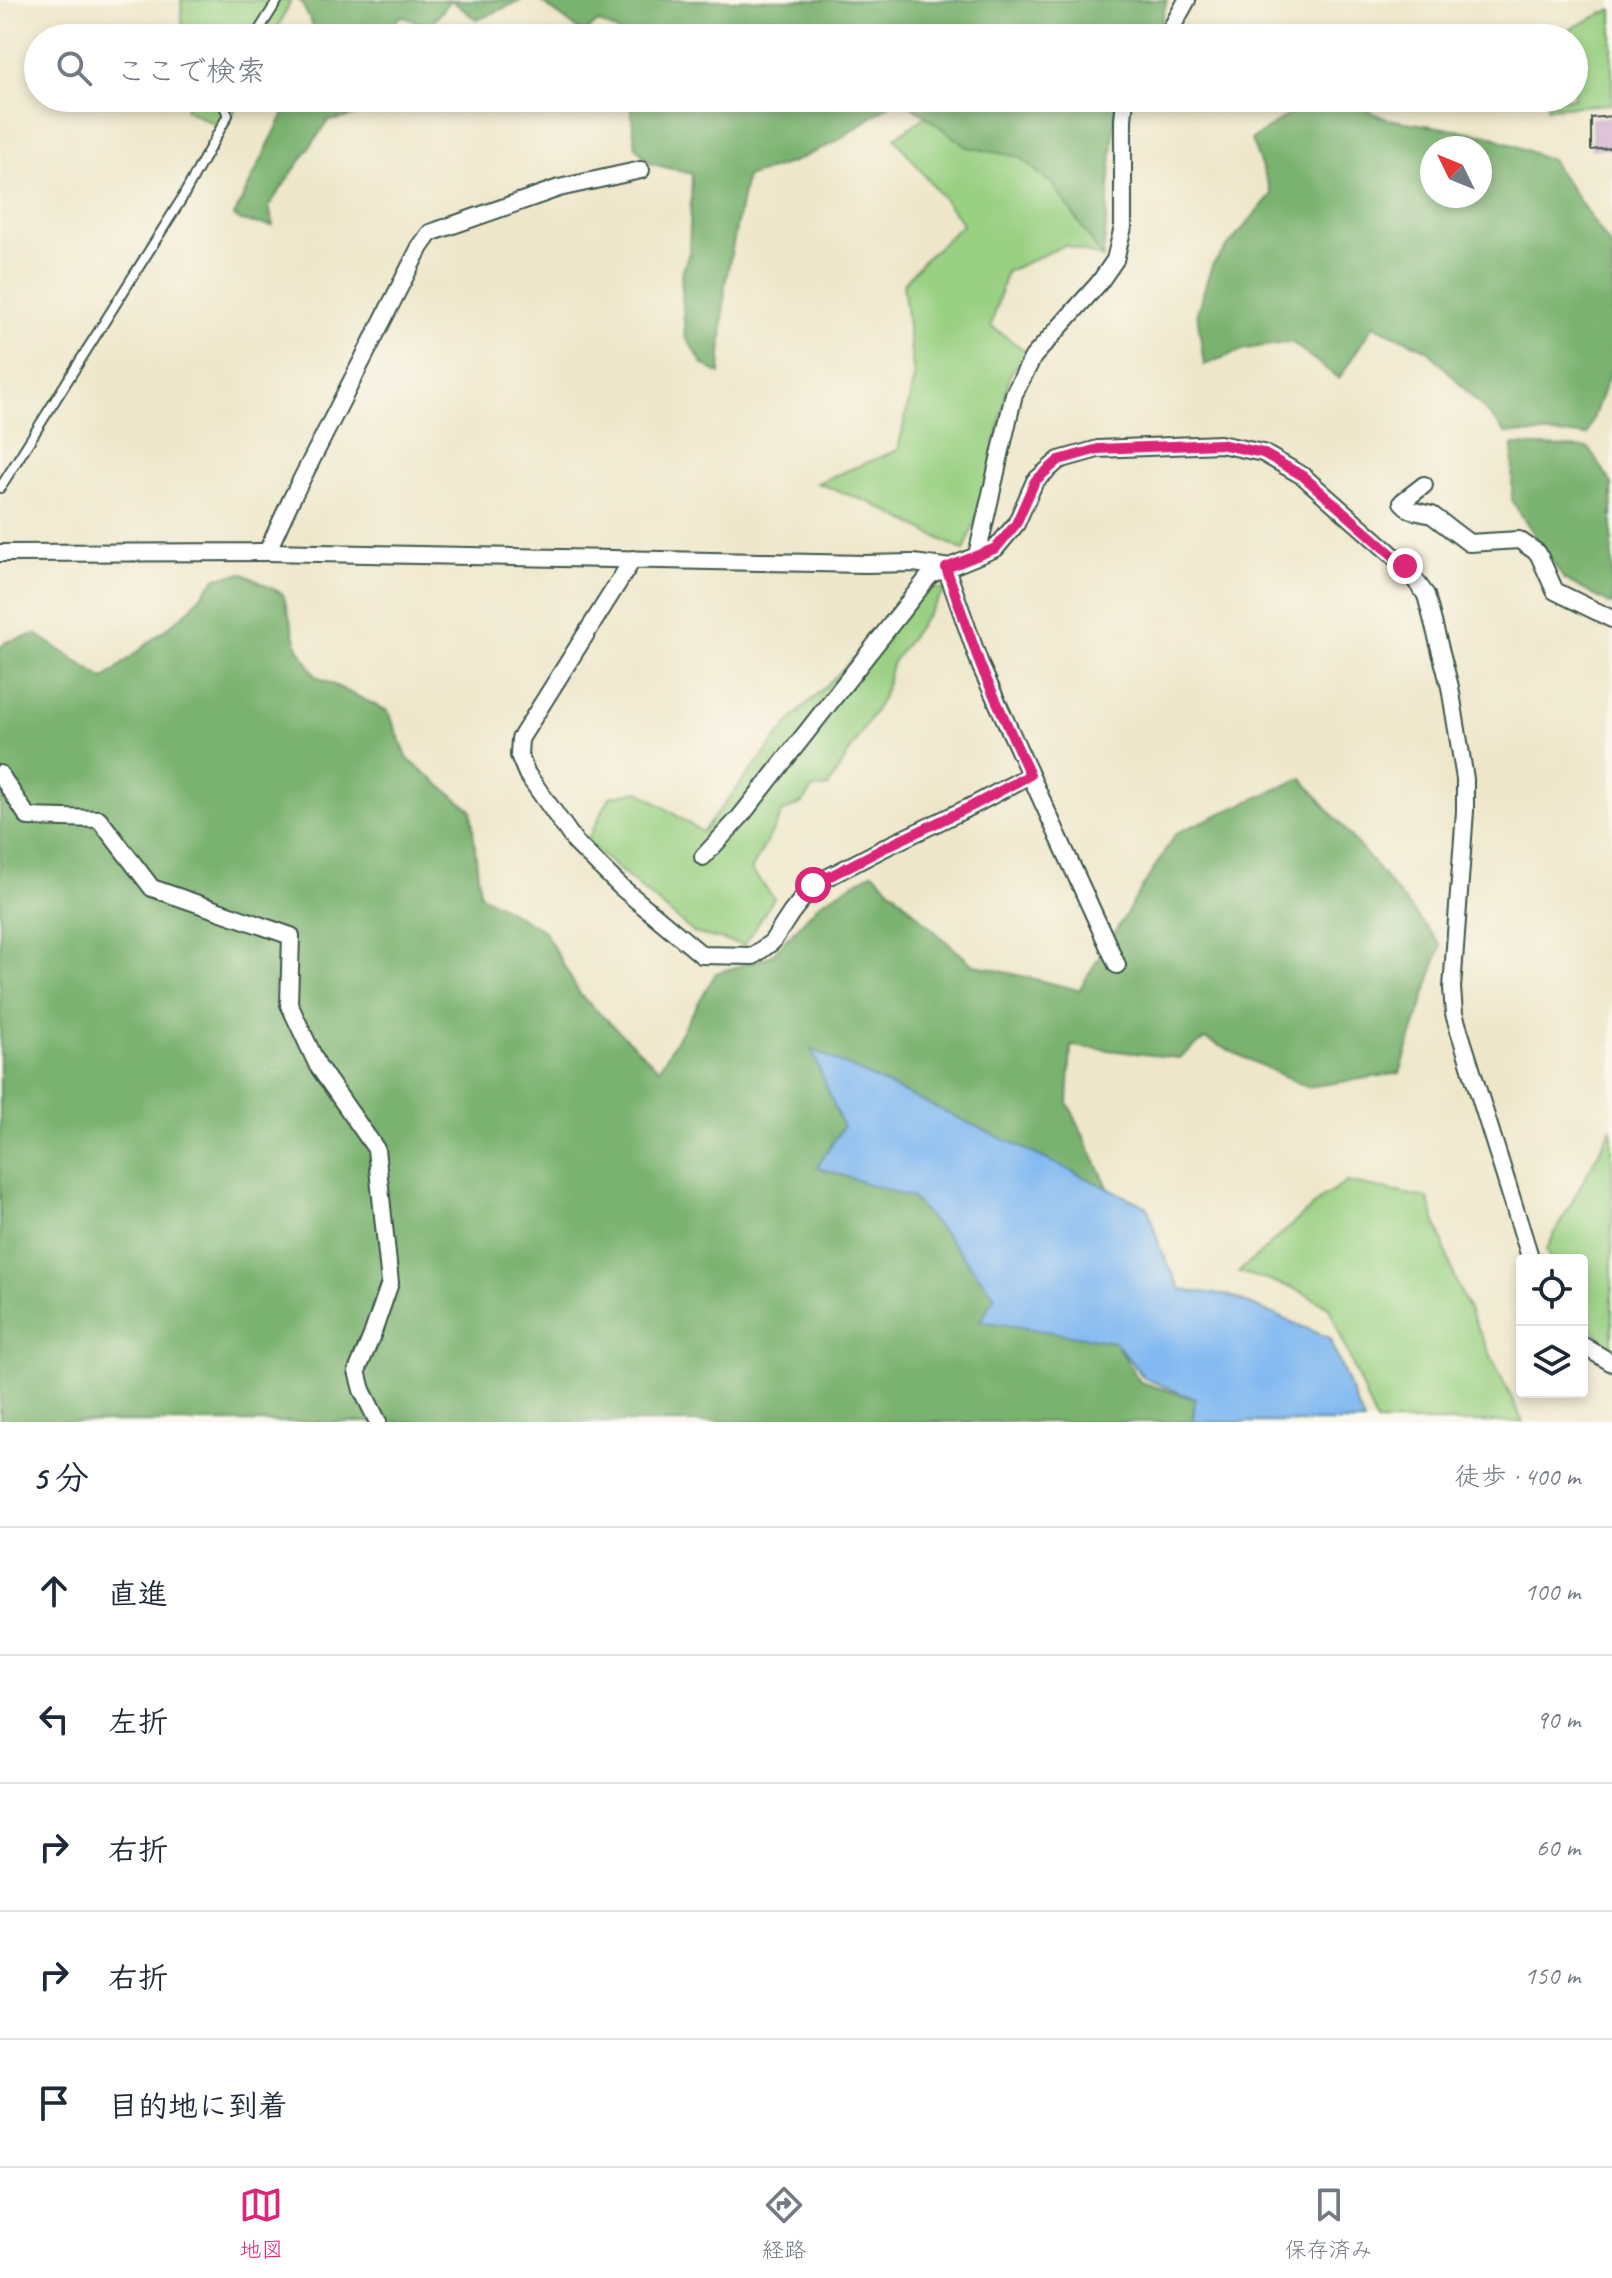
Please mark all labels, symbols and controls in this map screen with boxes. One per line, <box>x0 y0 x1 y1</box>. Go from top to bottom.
search box <box>24 24 1588 112</box>
icon: search <box>52 46 96 90</box>
text: ここで検索 <box>116 52 266 90</box>
north arrow <box>1420 136 1492 208</box>
route end <box>1387 548 1423 584</box>
route start <box>795 867 831 903</box>
map controls <box>1516 1254 1588 1398</box>
button: locate <box>1516 1254 1588 1326</box>
button: layers <box>1516 1326 1588 1398</box>
text: 5 分 <box>32 1456 89 1499</box>
text: 徒歩 · 400 m <box>1455 1460 1580 1493</box>
icon: ahead <box>32 1569 76 1613</box>
text: 直進 <box>108 1575 168 1613</box>
text: 100 m <box>1524 1575 1580 1608</box>
icon: left <box>32 1697 76 1741</box>
text: 左折 <box>108 1703 168 1741</box>
text: 90 m <box>1536 1703 1580 1736</box>
icon: right <box>32 1825 76 1869</box>
text: 右折 <box>108 1831 168 1869</box>
text: 60 m <box>1536 1831 1580 1864</box>
icon: right <box>32 1953 76 1997</box>
text: 右折 <box>108 1959 168 1997</box>
text: 150 m <box>1524 1959 1580 1992</box>
icon: arrive <box>32 2081 76 2125</box>
text: 目的地に到着 <box>108 2087 288 2125</box>
tab: 地図 <box>239 2183 283 2264</box>
tab: 経路 <box>762 2183 806 2264</box>
tab: 保存済み <box>1285 2183 1373 2264</box>

